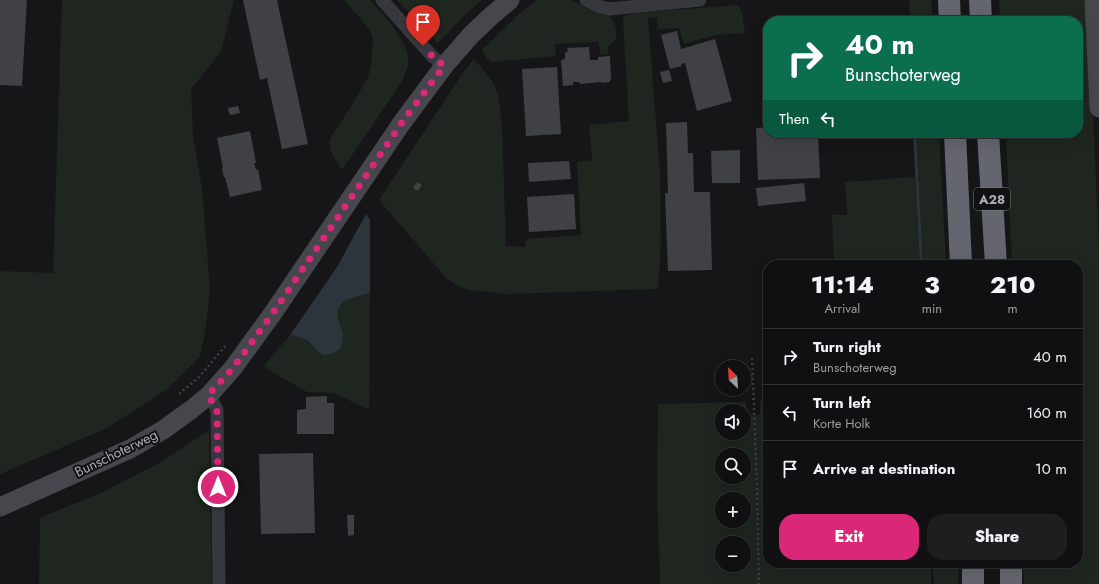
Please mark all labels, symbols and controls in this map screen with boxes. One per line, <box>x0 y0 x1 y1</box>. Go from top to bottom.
pin <box>406 5 440 46</box>
icon: arrive <box>412 11 434 33</box>
text: 40 m <box>845 24 914 65</box>
icon: right <box>779 32 831 84</box>
text: Bunschoterweg <box>845 62 961 88</box>
text: Then <box>779 108 809 130</box>
icon: left <box>817 108 839 130</box>
road number: A28 <box>974 188 1010 210</box>
text: 11:14 <box>811 267 874 302</box>
text: 3 <box>924 267 940 302</box>
text: 210 <box>990 267 1035 302</box>
text: Arrival <box>824 299 860 318</box>
text: min <box>922 299 942 318</box>
text: m <box>1008 299 1018 318</box>
text: Turn right <box>813 336 881 358</box>
icon: right <box>779 346 801 368</box>
text: 40 m <box>1033 346 1067 368</box>
text: Bunschoterweg <box>813 358 897 377</box>
north arrow <box>715 360 751 396</box>
map controls <box>715 360 751 572</box>
text: Turn left <box>813 392 871 414</box>
icon: left <box>779 402 801 424</box>
text: 160 m <box>1026 402 1067 424</box>
button: sound <box>715 404 751 440</box>
text: Korte Holk <box>813 414 870 433</box>
street label: Bunschoterweg <box>71 424 161 482</box>
button: search <box>715 448 751 484</box>
icon: arrive <box>779 458 801 480</box>
text: Arrive at destination <box>813 458 955 480</box>
text: 10 m <box>1035 458 1067 480</box>
position arrow <box>197 466 239 508</box>
button: + <box>715 492 751 528</box>
button: Exit <box>779 514 919 560</box>
button: Share <box>927 514 1067 560</box>
button: − <box>715 536 751 572</box>

